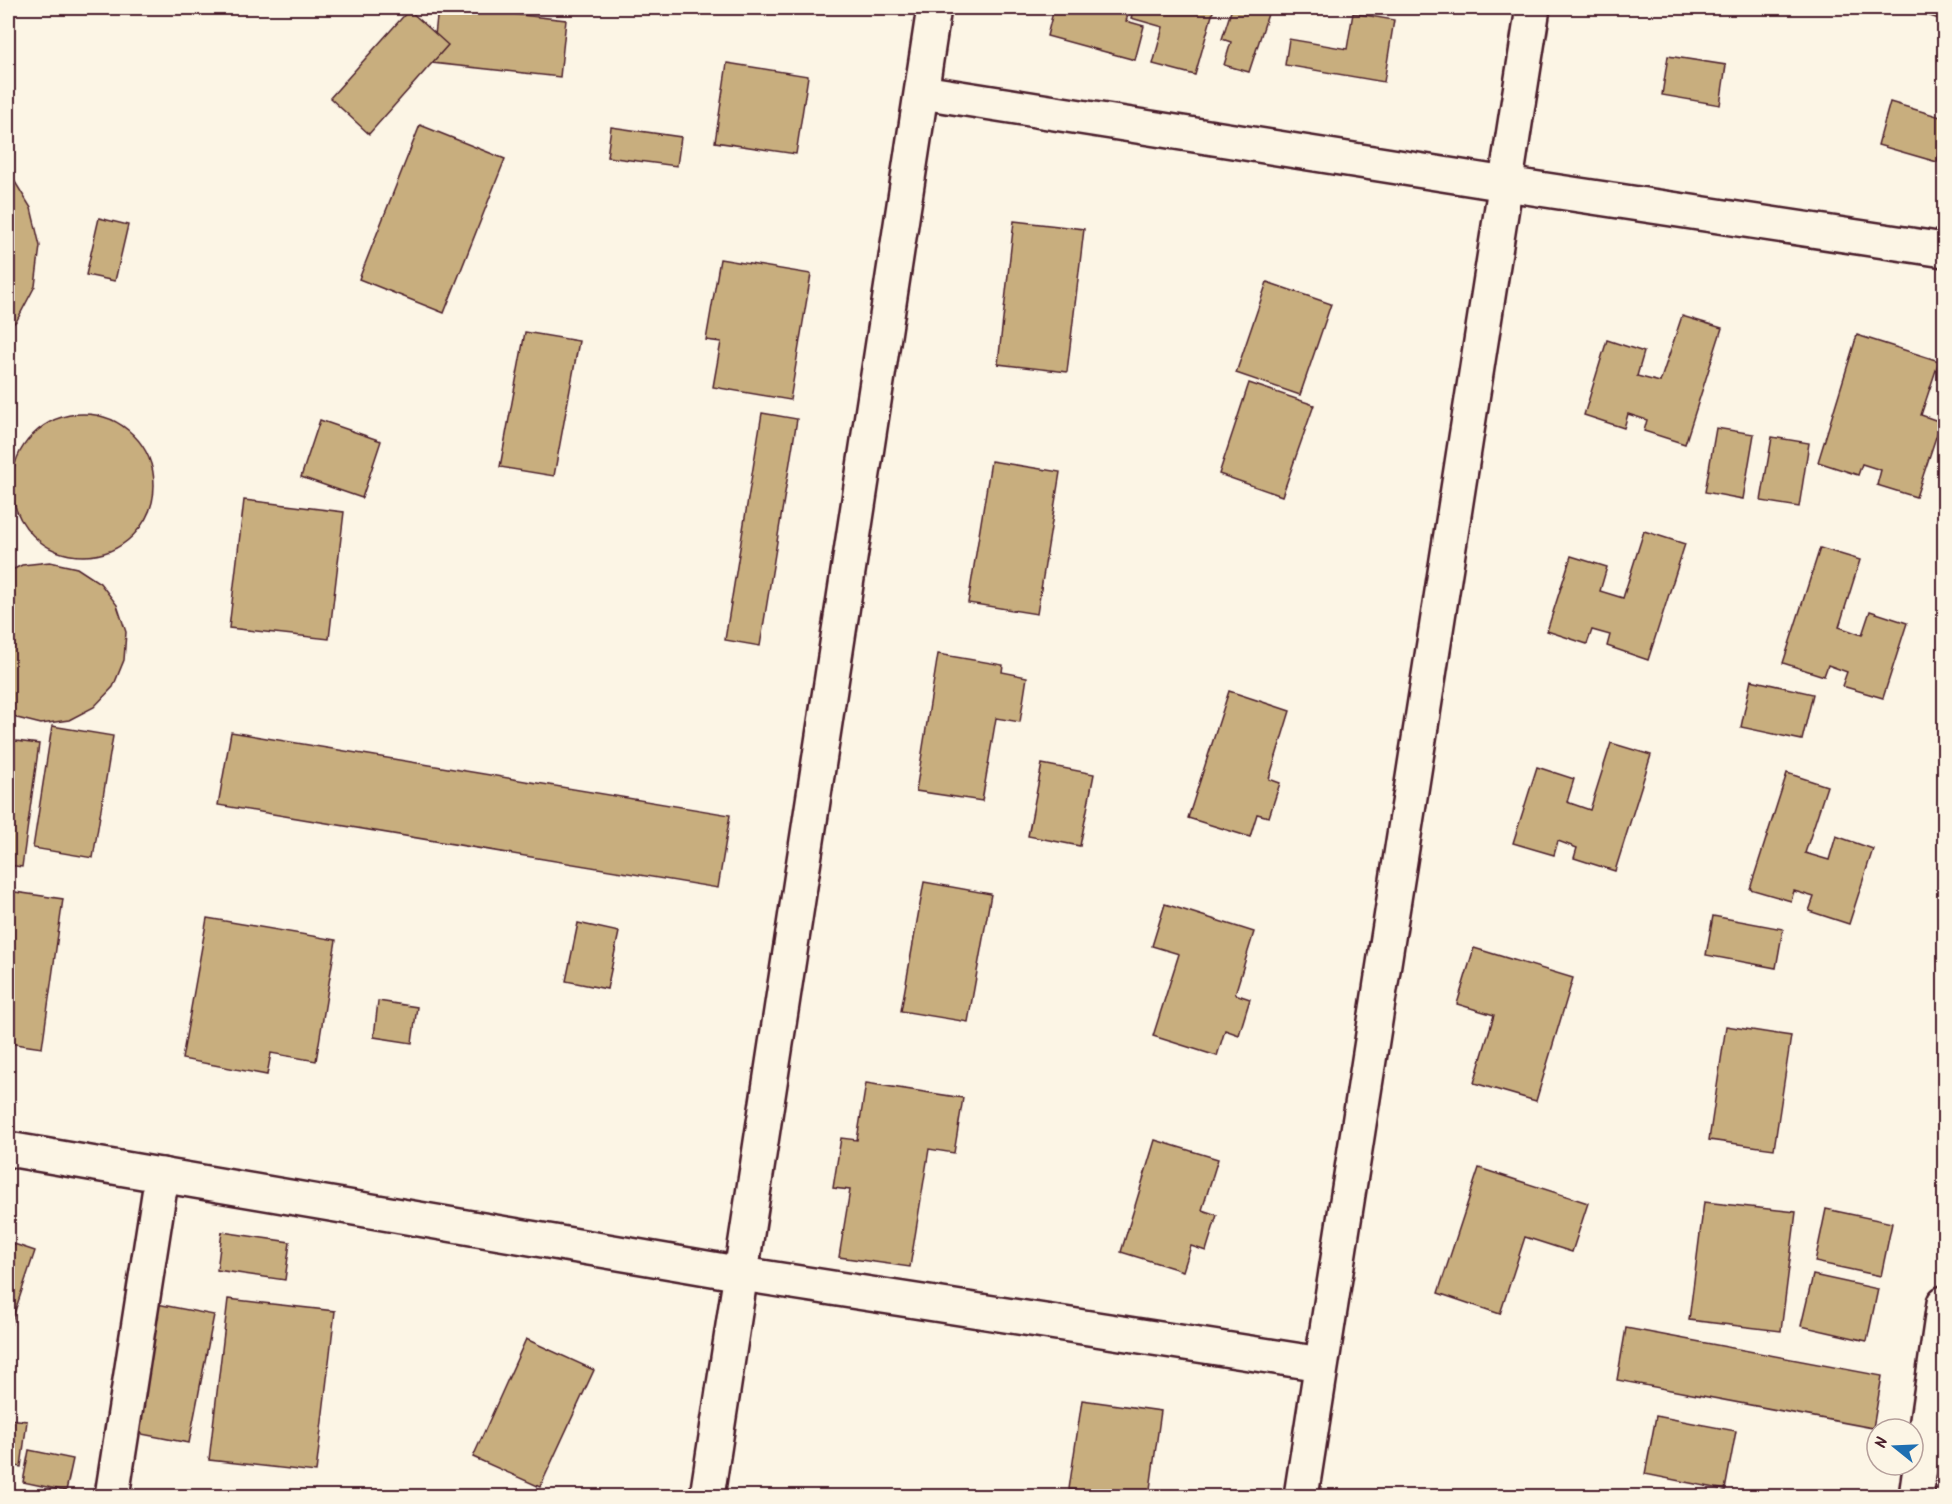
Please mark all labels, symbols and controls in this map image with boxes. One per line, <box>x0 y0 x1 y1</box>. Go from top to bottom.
north arrow <box>1865 1417 1925 1477</box>
text: N <box>1869 1434 1896 1451</box>

